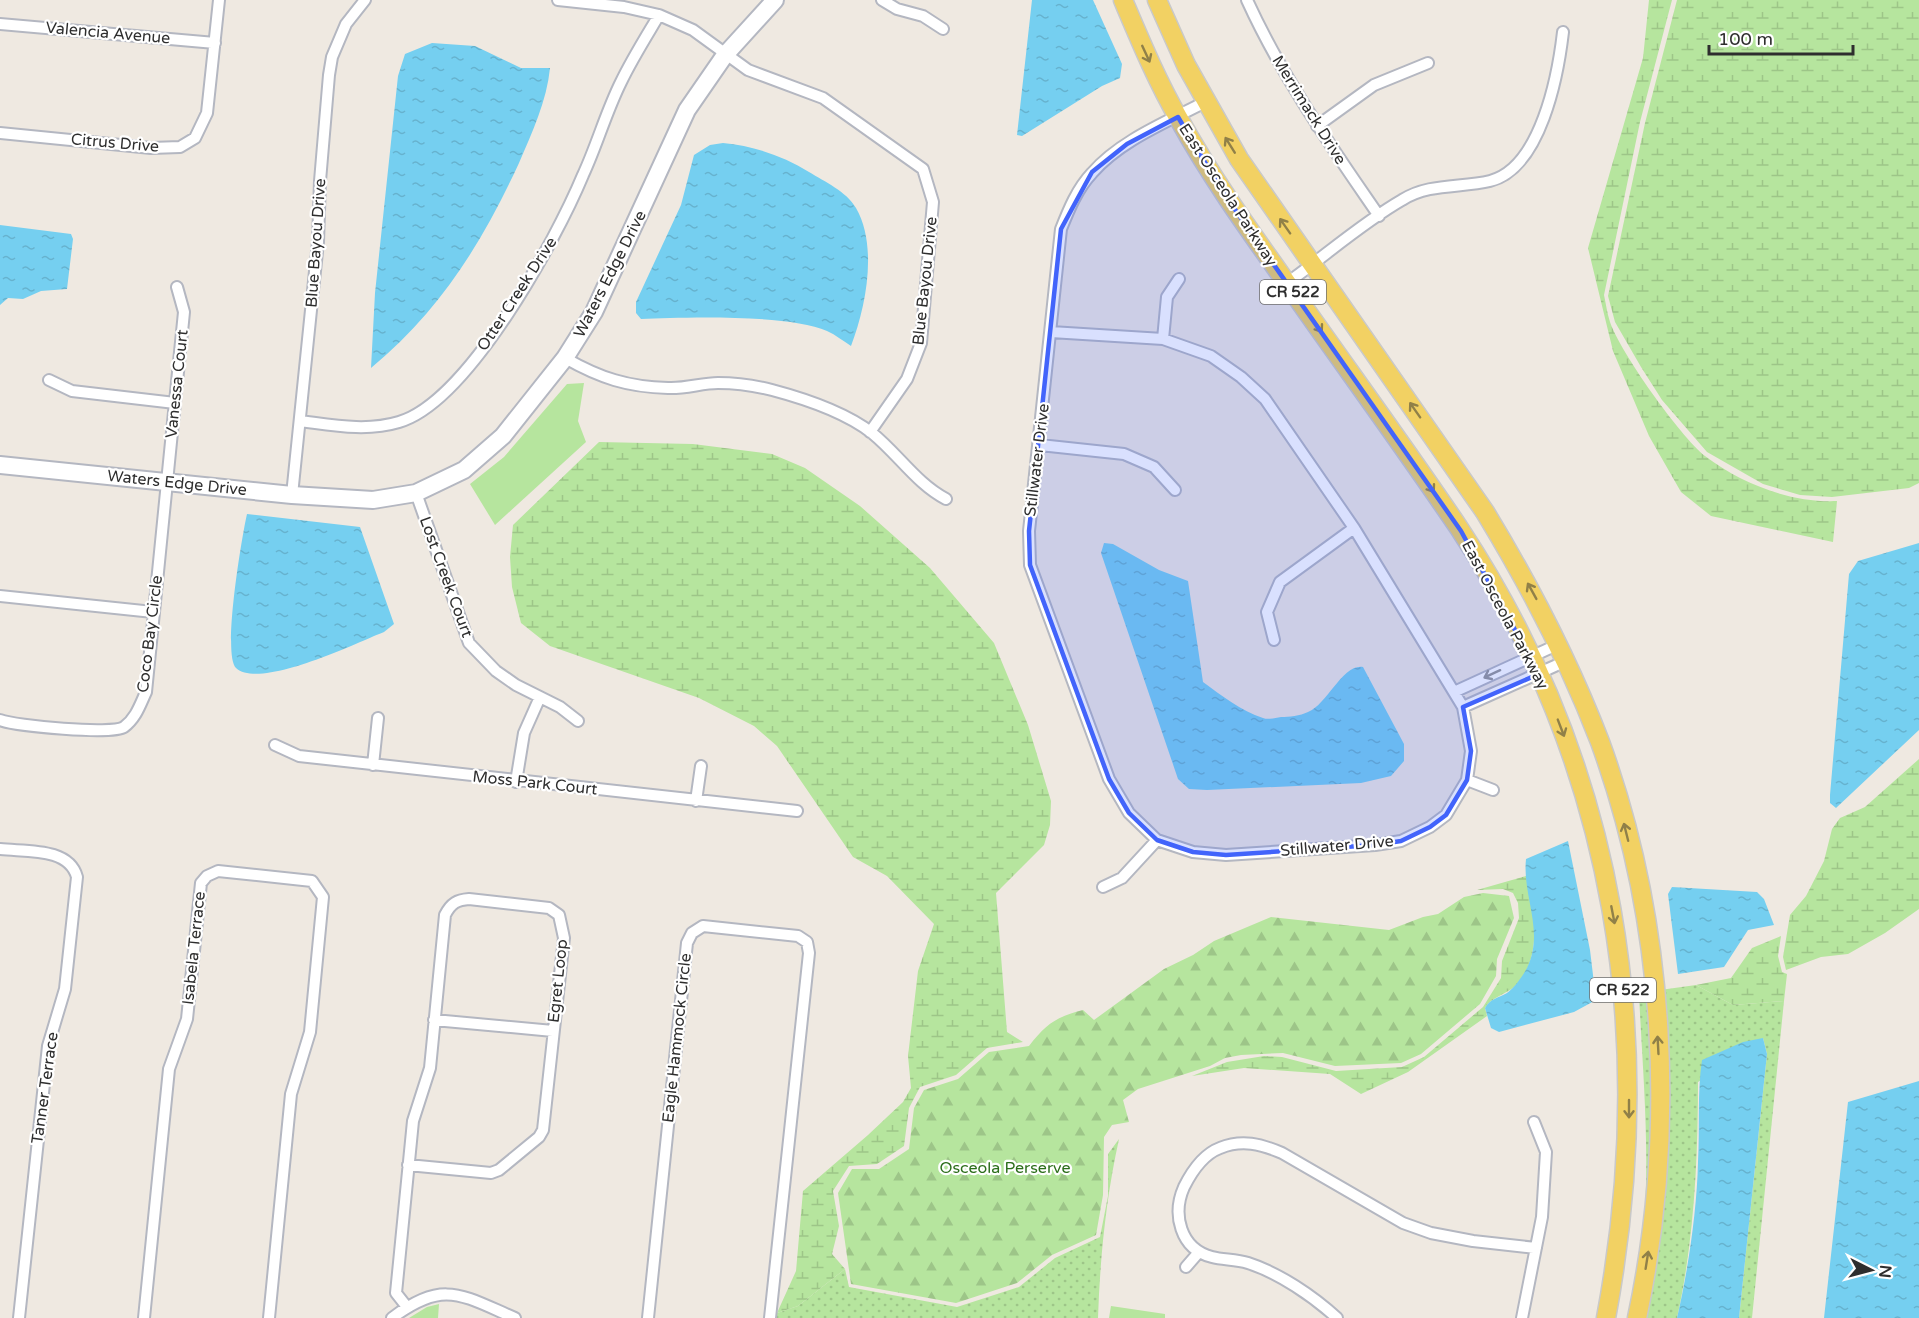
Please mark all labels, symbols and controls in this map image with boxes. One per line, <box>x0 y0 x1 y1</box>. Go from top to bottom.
street label: Valencia Avenue <box>45 18 171 48</box>
scale bar <box>1709 18 1853 56</box>
text: 100 m <box>1718 28 1773 50</box>
one-way arrow <box>1141 44 1153 62</box>
street label: Merrimack Drive <box>1267 52 1351 168</box>
street label: East Osceola Parkway <box>1174 120 1282 270</box>
street label: Citrus Drive <box>70 129 160 157</box>
one-way arrow <box>1224 137 1236 154</box>
street label: Blue Bayou Drive <box>302 178 330 308</box>
street label: Waters Edge Drive <box>569 207 651 341</box>
street label: Blue Bayou Drive <box>908 216 942 346</box>
one-way arrow <box>1279 218 1291 235</box>
street label: Otter Creek Drive <box>473 233 561 355</box>
road number: CR 522 <box>1260 280 1326 304</box>
one-way arrow <box>1310 317 1323 333</box>
street label: Vanessa Court <box>161 329 193 439</box>
street label: Stillwater Drive <box>1020 402 1054 518</box>
one-way arrow <box>1409 403 1421 419</box>
street label: Waters Edge Drive <box>106 466 248 500</box>
one-way arrow <box>1423 476 1435 492</box>
street label: Lost Creek Court <box>415 514 477 640</box>
street label: East Osceola Parkway <box>1457 537 1553 693</box>
street label: Coco Bay Circle <box>133 574 167 694</box>
one-way arrow <box>1526 583 1537 601</box>
one-way arrow <box>1484 668 1502 680</box>
one-way arrow <box>1556 718 1567 737</box>
street label: Moss Park Court <box>472 767 598 799</box>
one-way arrow <box>1620 823 1632 842</box>
street label: Stillwater Drive <box>1279 831 1395 861</box>
street label: Isabela Terrace <box>178 890 210 1006</box>
one-way arrow <box>1608 905 1619 925</box>
street label: Egret Loop <box>544 938 572 1024</box>
street label: Eagle Hammock Circle <box>658 952 696 1124</box>
road number: CR 522 <box>1590 978 1656 1002</box>
street label: Tanner Terrace <box>27 1031 63 1145</box>
one-way arrow <box>1653 1036 1664 1056</box>
one-way arrow <box>1623 1099 1635 1119</box>
park label: Osceola Perserve <box>940 1158 1070 1178</box>
north arrow <box>1841 1240 1901 1300</box>
one-way arrow <box>1642 1251 1653 1271</box>
text: N <box>1874 1264 1896 1279</box>

